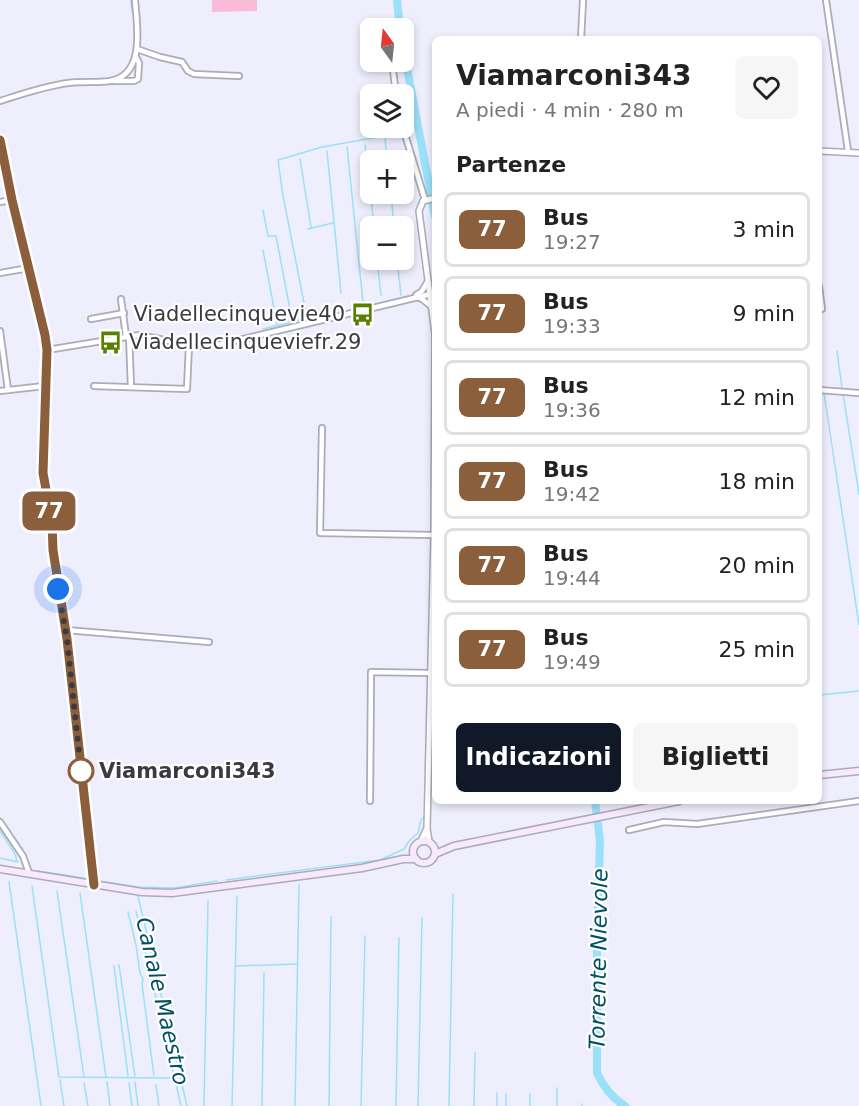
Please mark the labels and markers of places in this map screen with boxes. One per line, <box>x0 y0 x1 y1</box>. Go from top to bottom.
bus stop icon: Viadellecinquevie40 <box>350 301 376 327</box>
place label: Viadellecinquevie40 <box>133 302 345 326</box>
bus stop icon: Viadellecinqueviefr.29 <box>98 329 124 355</box>
place label: Viadellecinqueviefr.29 <box>129 330 361 354</box>
marker: Viamarconi343 <box>68 758 94 784</box>
place label: Viamarconi343 <box>99 759 276 783</box>

